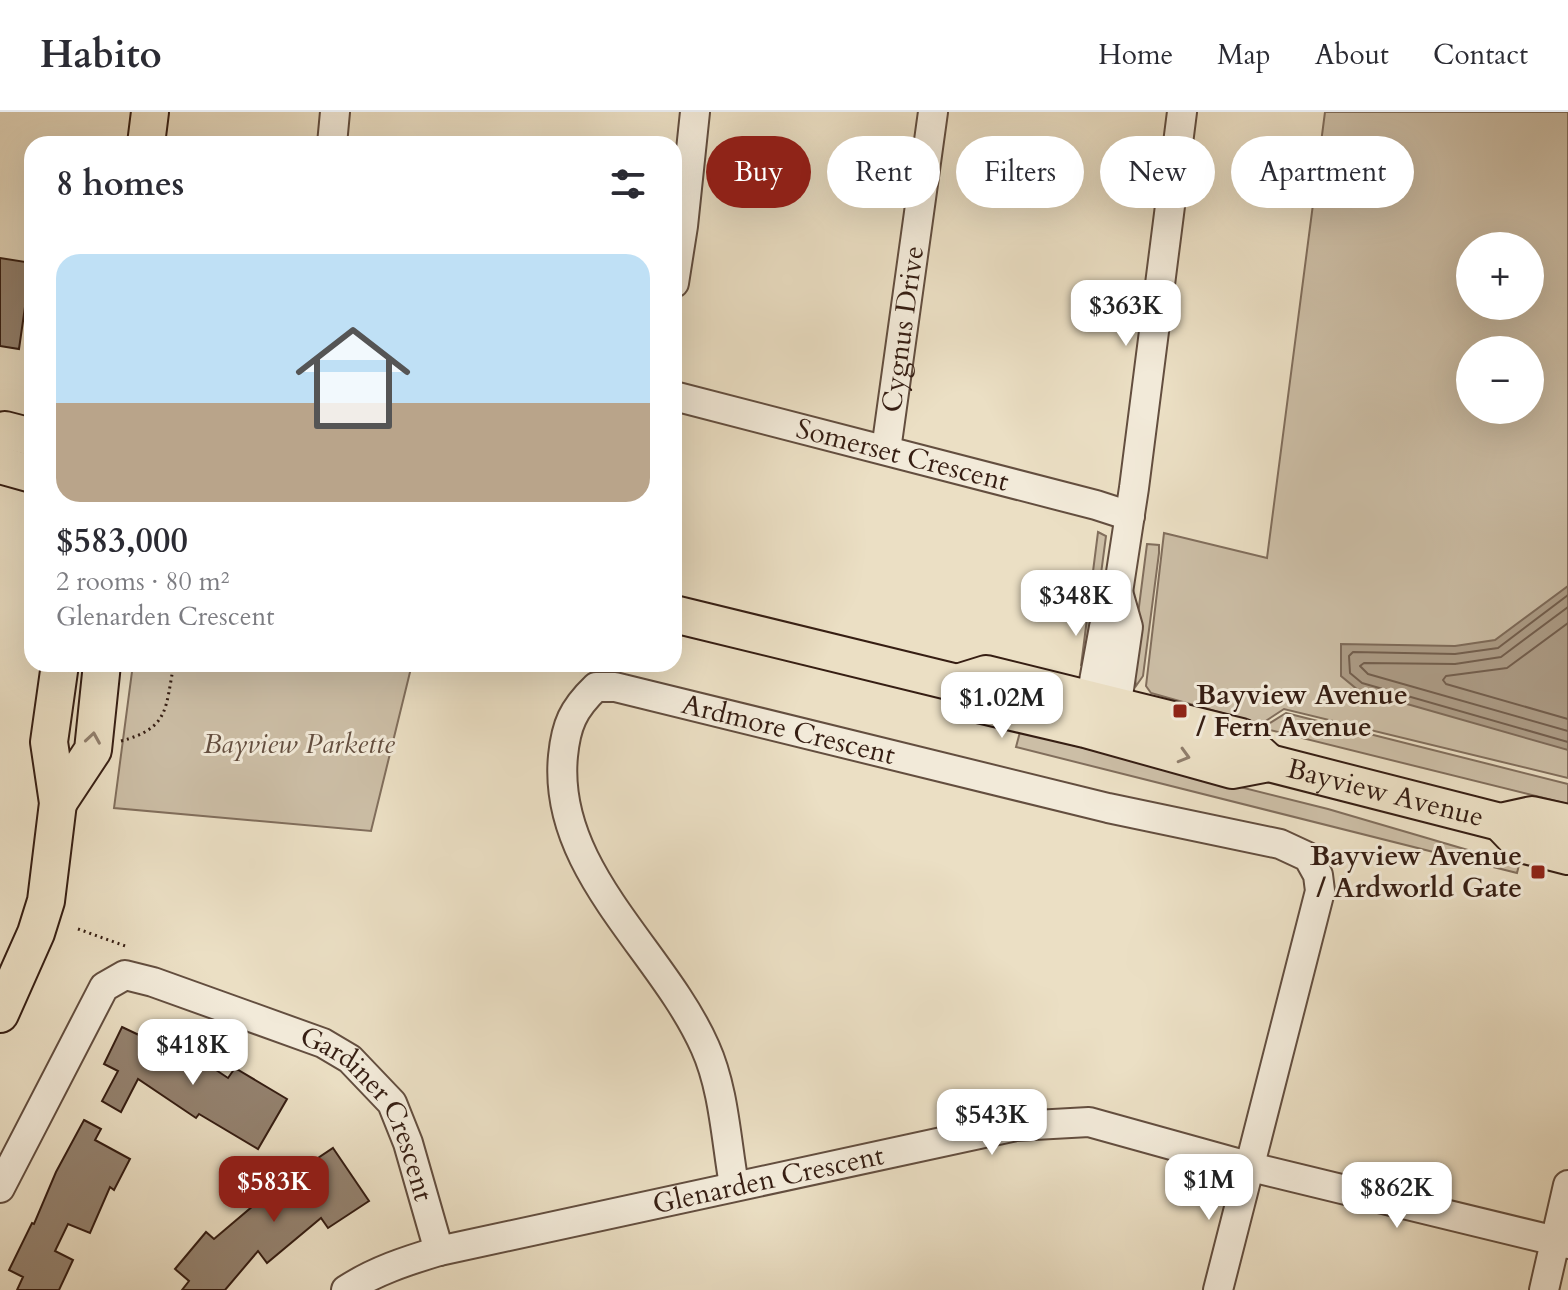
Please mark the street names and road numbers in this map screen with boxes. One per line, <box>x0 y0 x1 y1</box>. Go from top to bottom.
street label: Cygnus Drive <box>872 243 933 415</box>
street label: Somerset Crescent <box>792 409 1013 501</box>
street label: Ardmore Crescent <box>678 685 899 774</box>
street label: Bayview Avenue <box>1283 749 1488 836</box>
street label: Gardiner Crescent <box>295 1017 443 1206</box>
street label: Glenarden Crescent <box>649 1136 887 1223</box>

